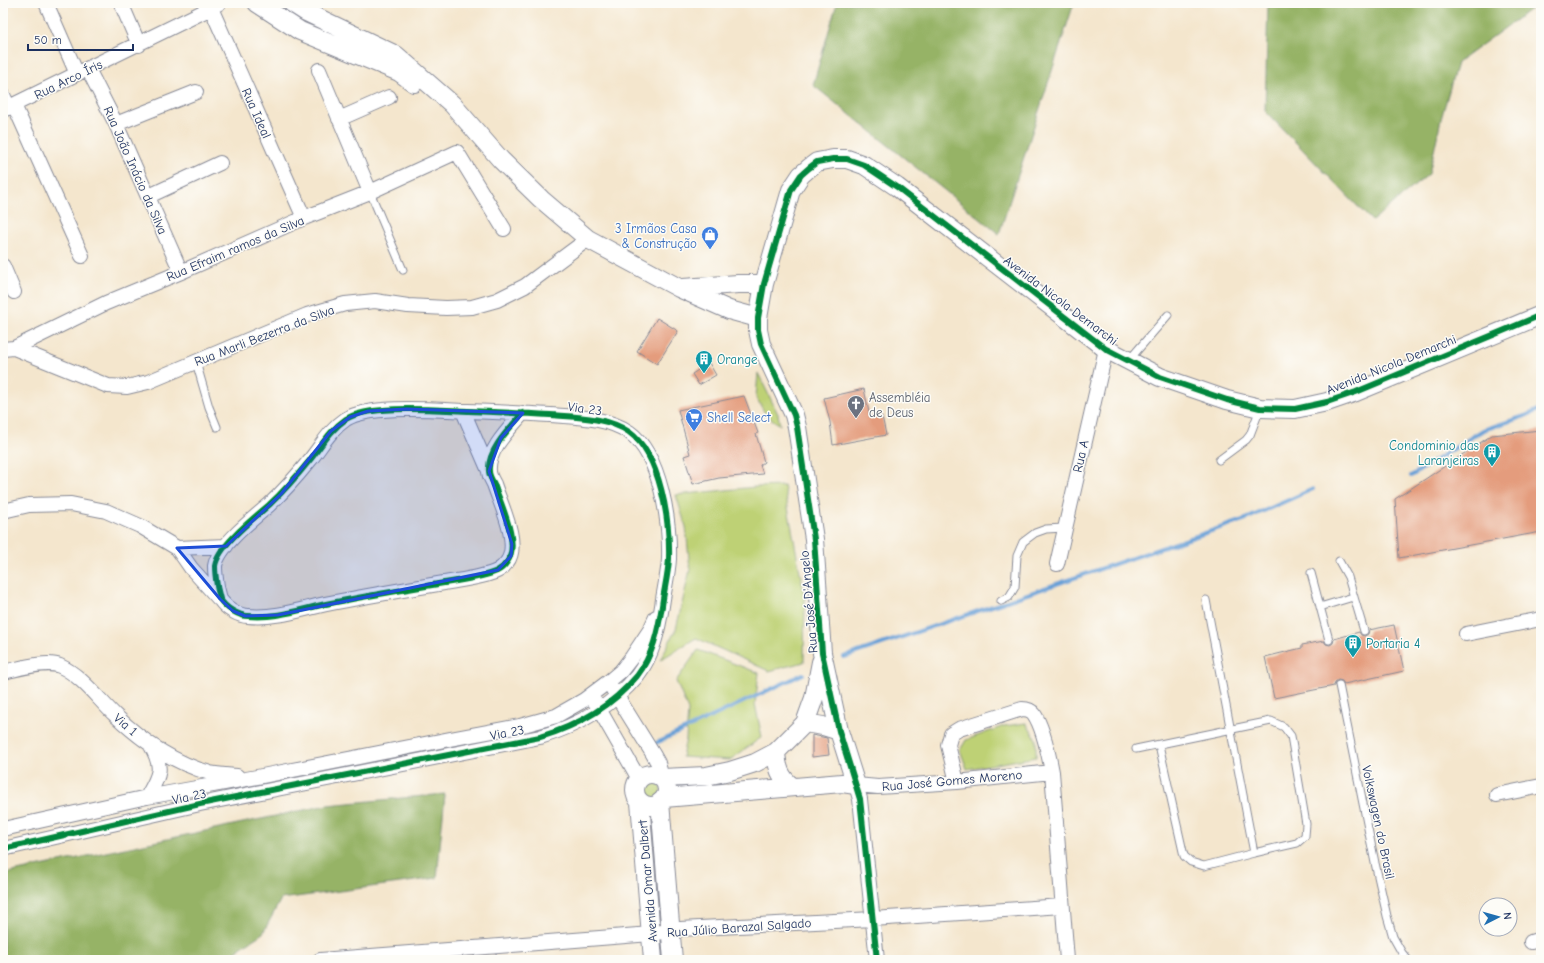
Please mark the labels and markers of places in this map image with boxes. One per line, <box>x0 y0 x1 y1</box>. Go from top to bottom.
place label: 3 Irmãos Casa & Construção <box>615 221 697 251</box>
shop icon: 3 Irmãos Casa & Construção <box>700 225 720 250</box>
building icon: Orange <box>694 349 714 374</box>
place label: Orange <box>717 352 758 367</box>
place label: Assembléia de Deus <box>869 390 931 420</box>
church icon: Assembléia de Deus <box>846 394 866 419</box>
supermarket icon: Shell Select <box>684 407 704 432</box>
place label: Shell Select <box>707 410 772 425</box>
place label: Condominio das Laranjeiras <box>1389 438 1479 468</box>
building icon: Condominio das Laranjeiras <box>1482 442 1502 467</box>
building icon: Portaria 4 <box>1343 633 1363 658</box>
place label: Portaria 4 <box>1366 636 1420 651</box>

